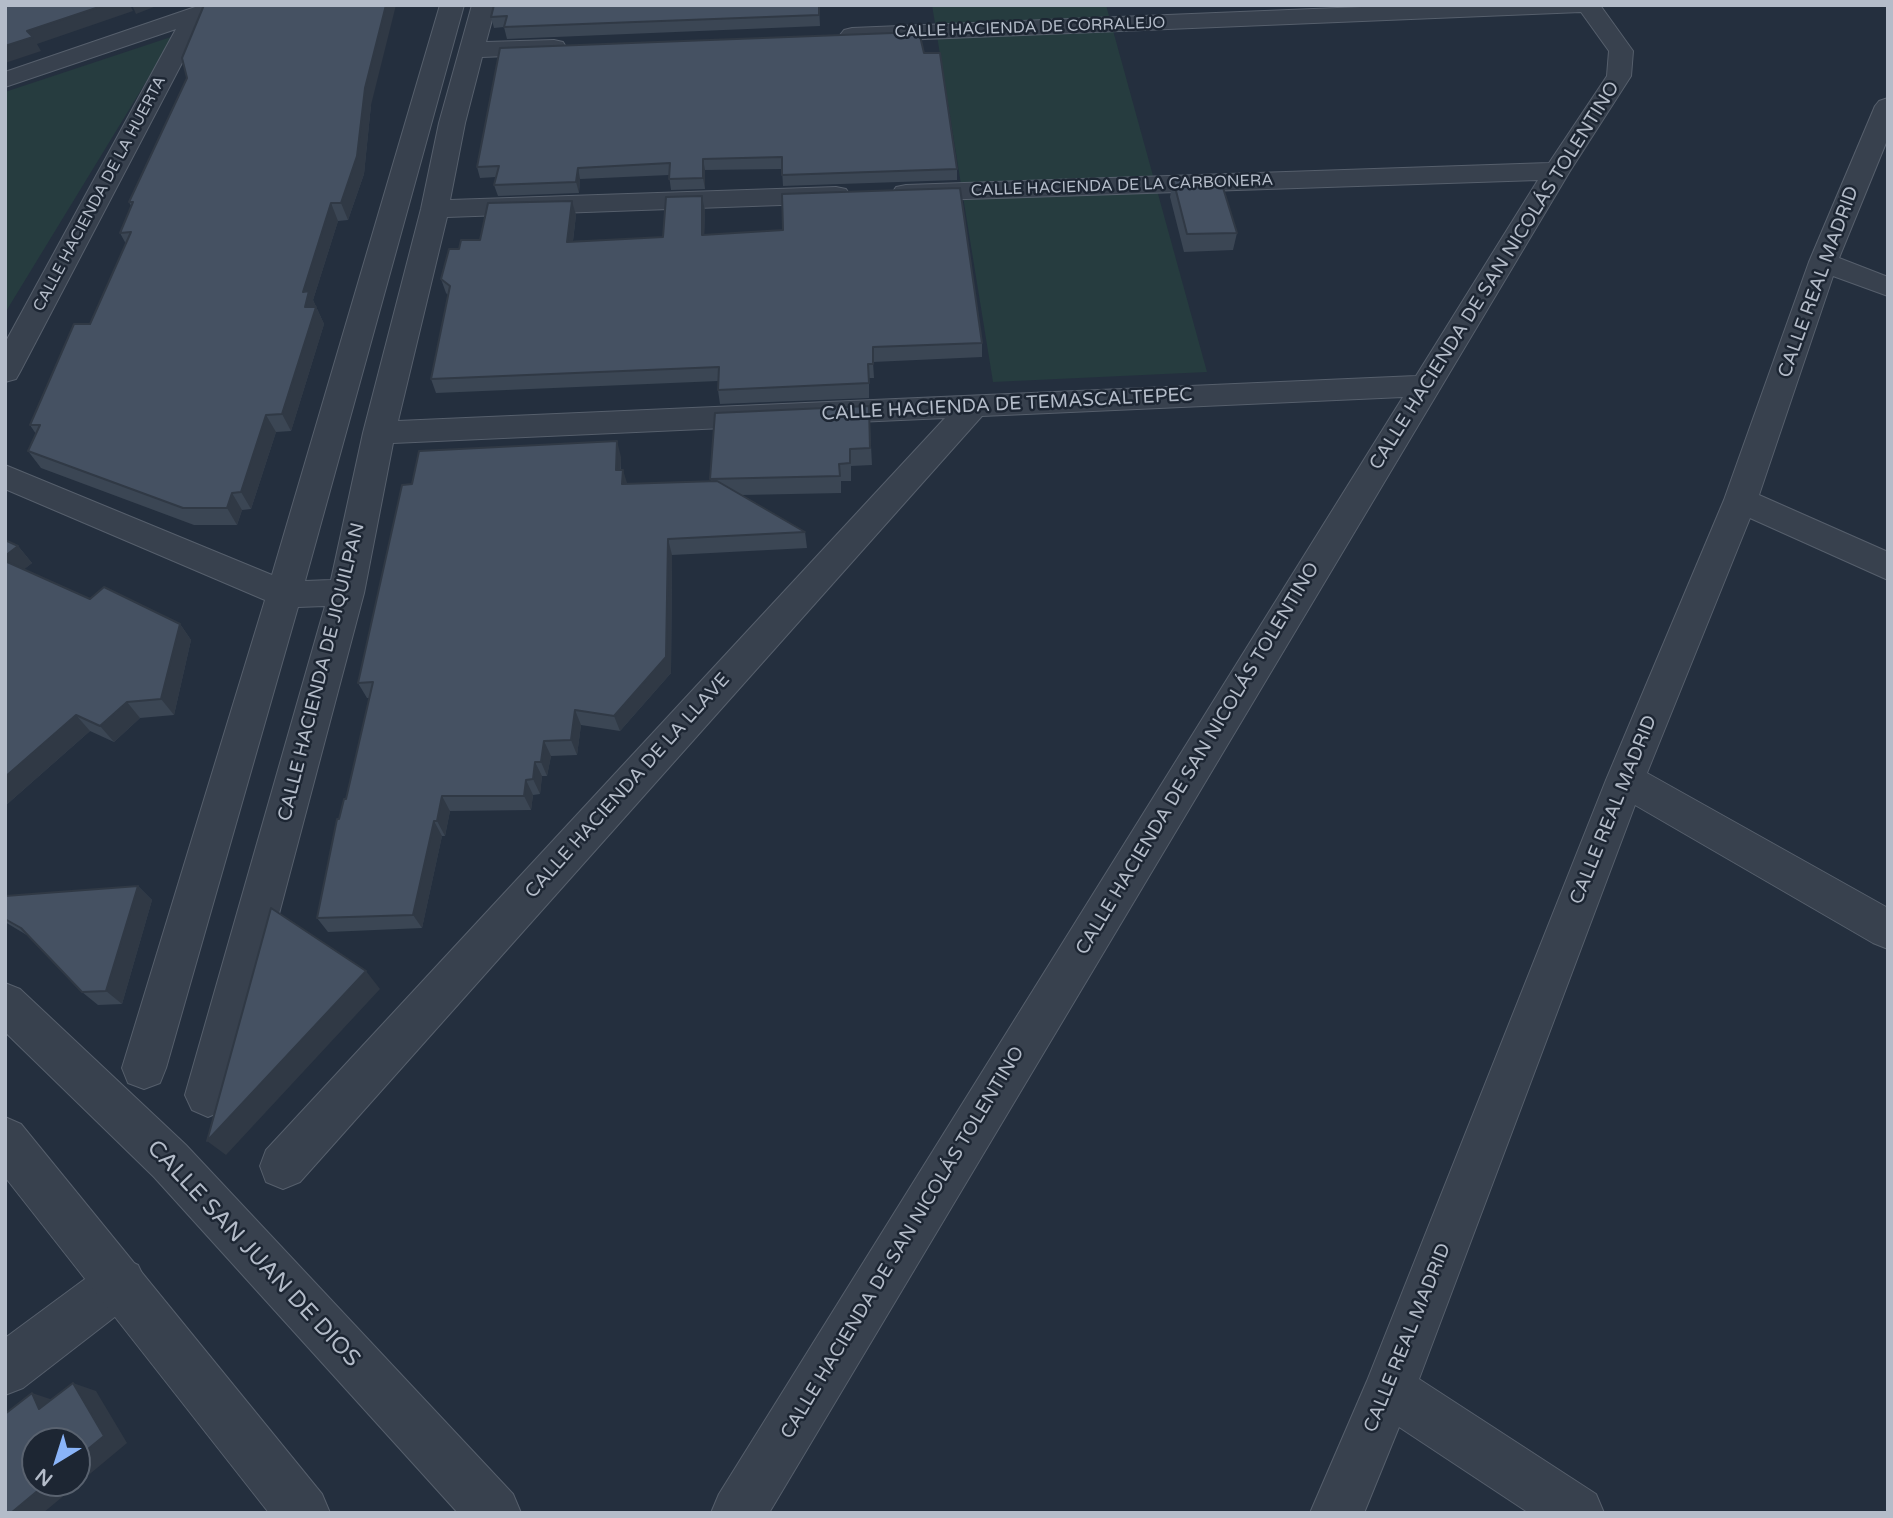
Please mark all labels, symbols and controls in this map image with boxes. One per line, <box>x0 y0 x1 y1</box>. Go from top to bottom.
street label: CALLE HACIENDA DE CORRALEJO <box>894 14 1166 42</box>
street label: CALLE HACIENDA DE LA HUERTA <box>30 73 170 315</box>
street label: CALLE HACIENDA DE SAN NICOLÁS TOLENTINO <box>1365 77 1625 475</box>
street label: CALLE HACIENDA DE LA CARBONERA <box>970 171 1274 201</box>
street label: CALLE REAL MADRID <box>1774 183 1864 381</box>
street label: CALLE HACIENDA DE TEMASCALTEPEC <box>821 384 1193 426</box>
street label: CALLE HACIENDA DE JIQUILPAN <box>274 520 370 824</box>
street label: CALLE HACIENDA DE SAN NICOLÁS TOLENTINO <box>1071 559 1325 959</box>
street label: CALLE HACIENDA DE LA LLAVE <box>521 669 735 903</box>
street label: CALLE REAL MADRID <box>1566 712 1662 908</box>
street label: CALLE HACIENDA DE SAN NICOLÁS TOLENTINO <box>776 1043 1030 1443</box>
street label: CALLE SAN JUAN DE DIOS <box>141 1135 365 1373</box>
street label: CALLE REAL MADRID <box>1360 1240 1456 1436</box>
north arrow <box>21 1427 91 1497</box>
text: N <box>32 1464 57 1490</box>

